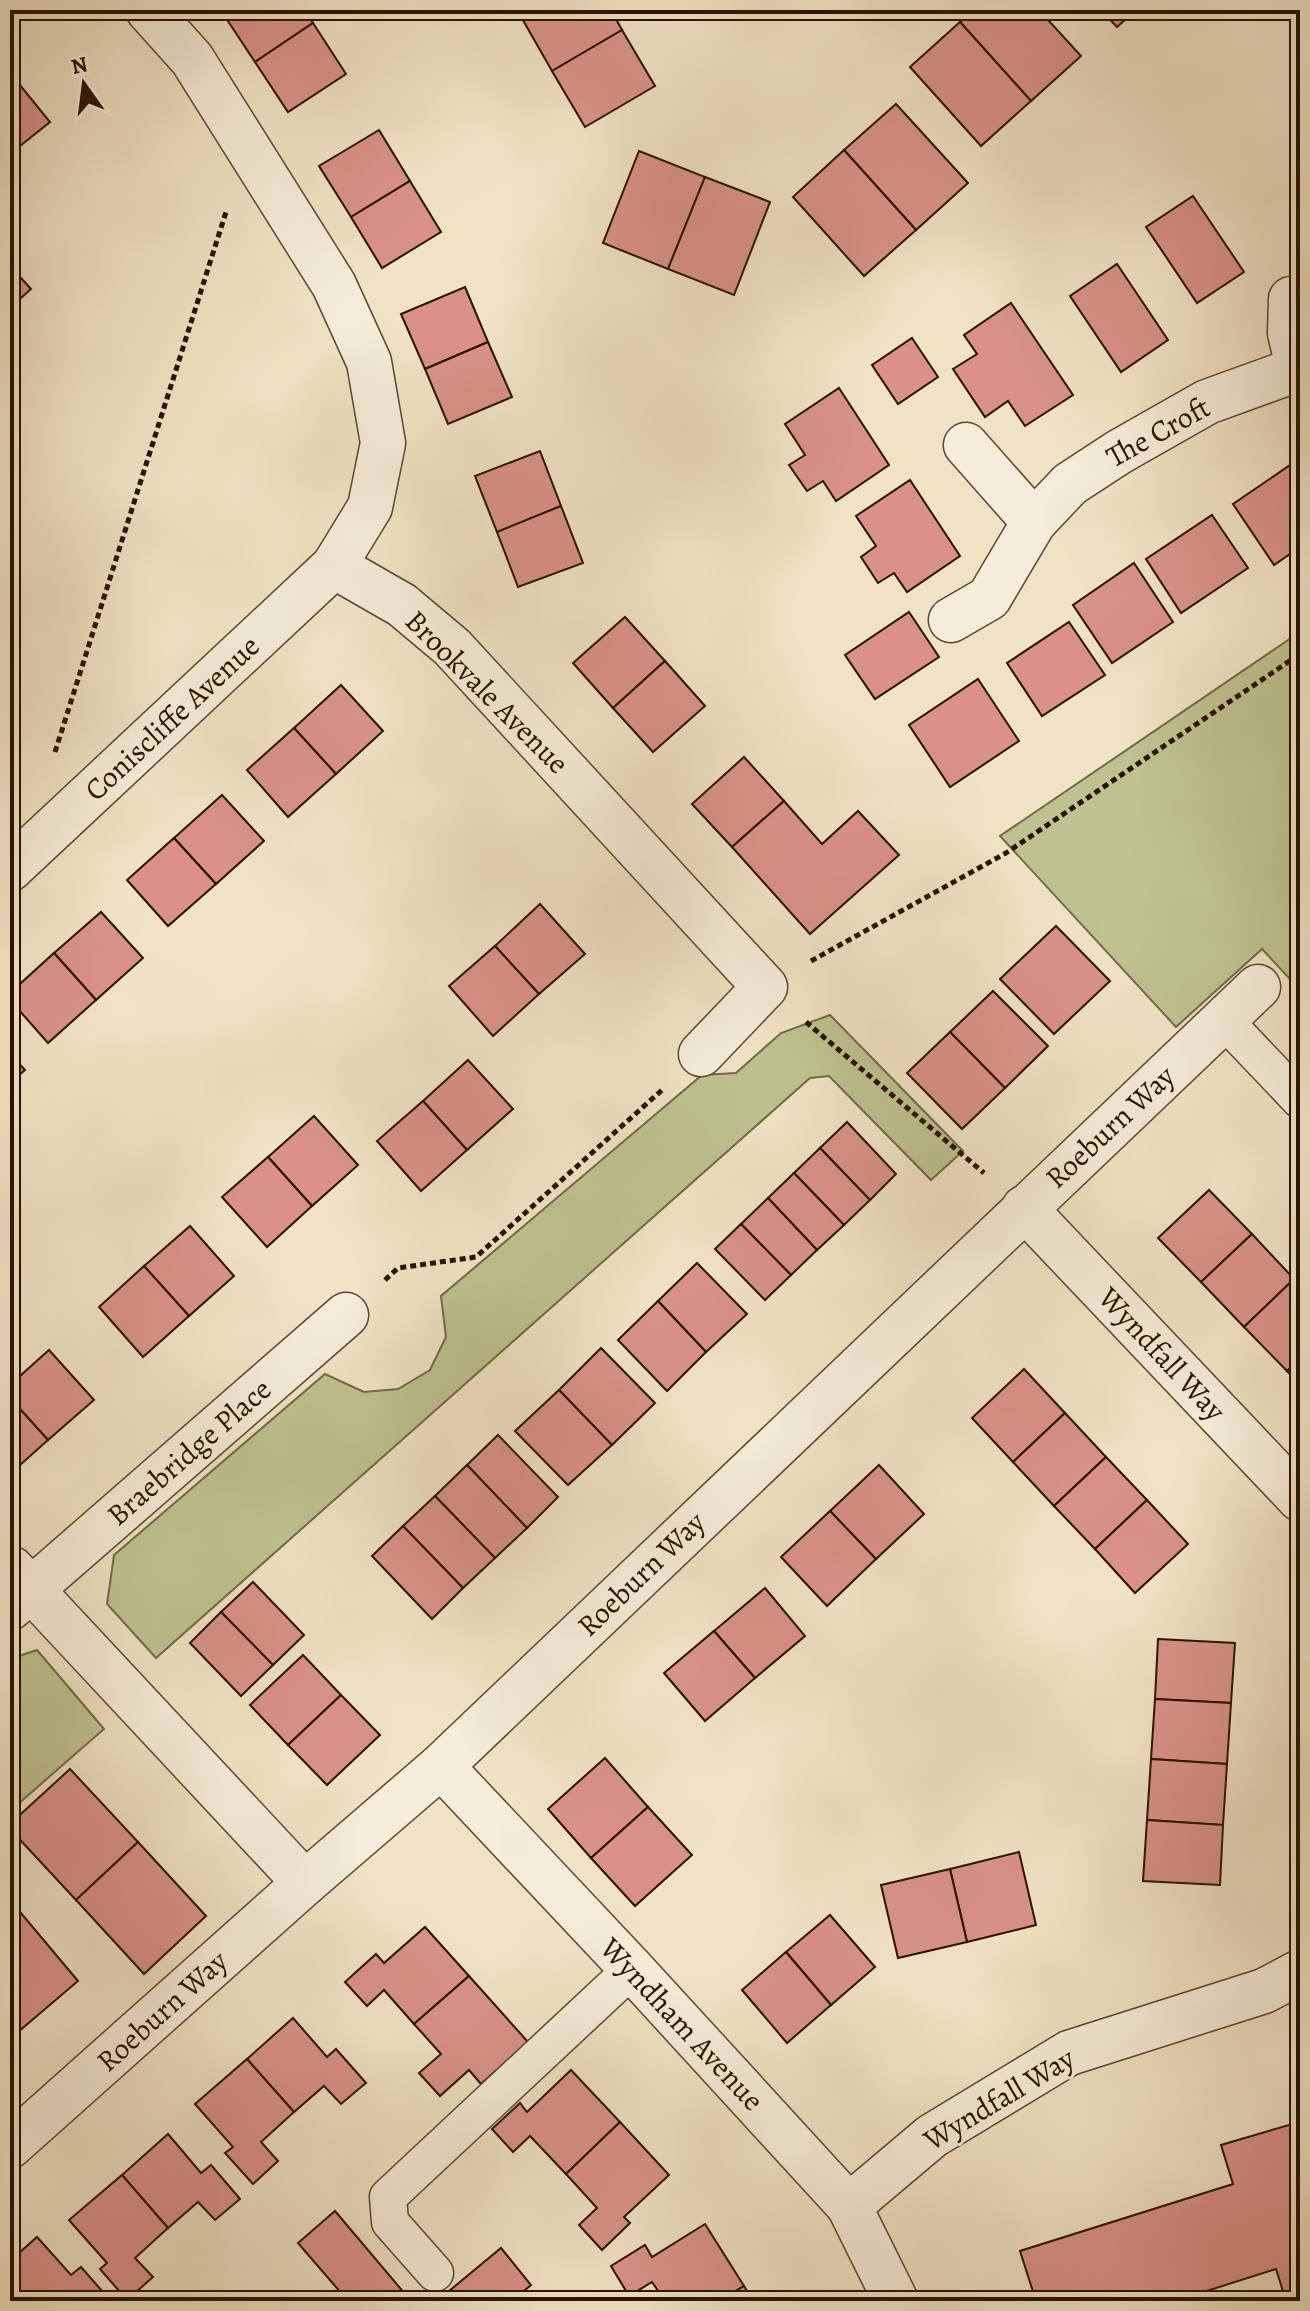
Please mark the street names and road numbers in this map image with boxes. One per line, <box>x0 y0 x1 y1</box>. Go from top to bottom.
street label: The Croft <box>1099 387 1217 477</box>
street label: Brookvale Avenue <box>396 601 578 783</box>
street label: Coniscliffe Avenue <box>76 626 268 810</box>
street label: Roeburn Way <box>1037 1056 1184 1197</box>
street label: Wyndfall Way <box>1089 1278 1235 1430</box>
street label: Braebridge Place <box>98 1370 280 1534</box>
street label: Roeburn Way <box>568 1502 714 1645</box>
street label: Wyndham Avenue <box>591 1928 773 2119</box>
street label: Roeburn Way <box>88 1941 237 2081</box>
street label: Wyndfall Way <box>915 2038 1083 2160</box>

